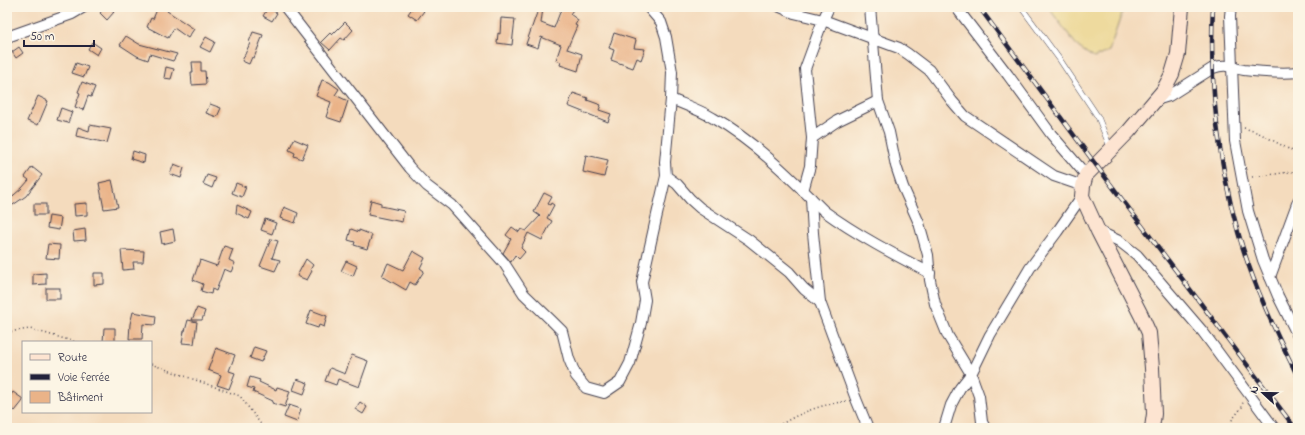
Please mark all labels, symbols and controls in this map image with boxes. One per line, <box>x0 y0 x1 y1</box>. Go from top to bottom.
scale bar <box>24 22 94 48</box>
text: 50 m <box>30 28 54 46</box>
legend <box>22 341 152 413</box>
text: Route <box>58 349 88 367</box>
text: Voie ferrée <box>57 369 110 387</box>
north arrow <box>1243 373 1283 413</box>
text: N <box>1246 383 1263 396</box>
text: Bâtiment <box>57 389 103 407</box>

